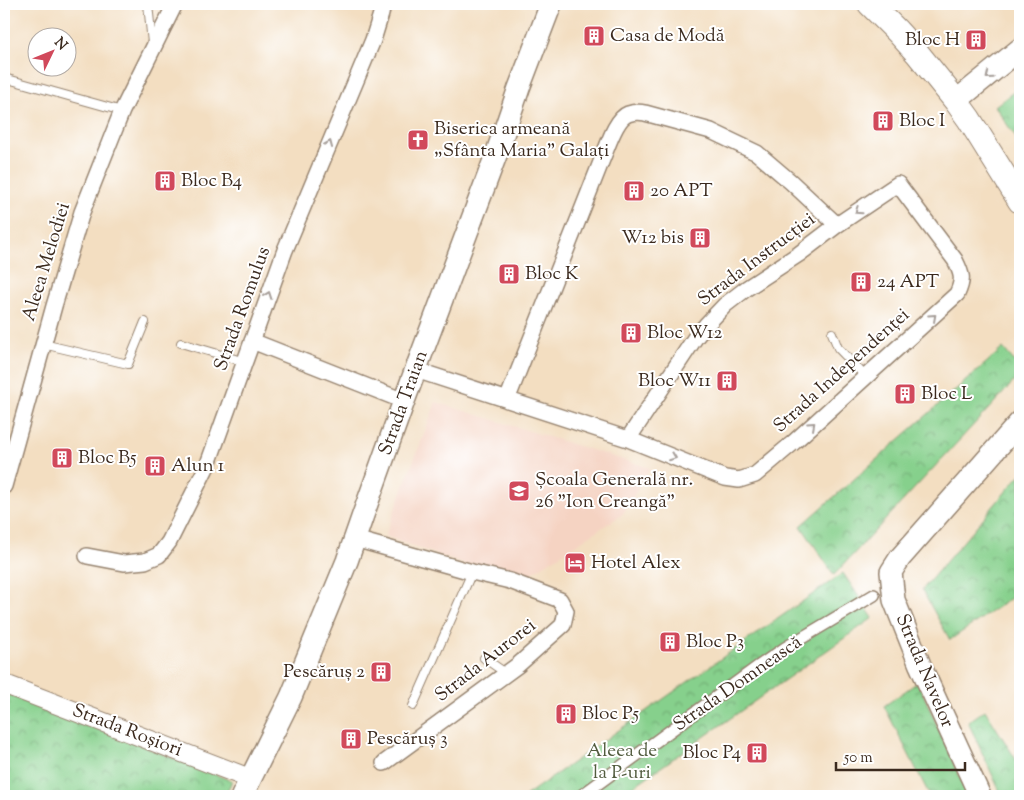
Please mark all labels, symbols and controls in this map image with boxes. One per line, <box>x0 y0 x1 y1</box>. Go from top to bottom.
place label: Casa de Modă <box>610 23 725 50</box>
building icon: Casa de Modă <box>582 24 606 48</box>
place label: Bloc H <box>905 27 960 54</box>
north arrow <box>28 28 78 78</box>
building icon: Bloc H <box>964 28 988 52</box>
text: N <box>49 34 71 55</box>
one-way arrow <box>985 70 994 79</box>
place label: Bloc I <box>899 108 945 135</box>
building icon: Bloc I <box>871 109 895 133</box>
place label: Biserica armeană „Sfânta Maria” Galați <box>434 116 610 165</box>
church icon: Biserica armeană „Sfânta Maria” Galați <box>406 128 430 152</box>
one-way arrow <box>322 140 333 149</box>
place label: Bloc B4 <box>181 168 242 195</box>
building icon: Bloc B4 <box>153 169 177 193</box>
place label: 20 APT <box>650 178 713 205</box>
building icon: 20 APT <box>622 179 646 203</box>
street label: Aleea Melodiei <box>16 199 78 325</box>
one-way arrow <box>854 205 863 214</box>
street label: Strada Instrucției <box>693 207 821 313</box>
place label: W12 bis <box>621 225 684 252</box>
building icon: W12 bis <box>688 226 712 250</box>
street label: Strada Romulus <box>208 243 278 375</box>
place label: Bloc K <box>525 261 579 288</box>
building icon: Bloc K <box>497 262 521 286</box>
place label: 24 APT <box>877 269 939 296</box>
building icon: 24 APT <box>849 270 873 294</box>
one-way arrow <box>262 291 272 300</box>
street label: Strada Independenței <box>768 302 916 440</box>
one-way arrow <box>927 314 936 323</box>
place label: Bloc W12 <box>647 320 722 347</box>
building icon: Bloc W12 <box>619 321 643 345</box>
street label: Strada Traian <box>373 347 435 459</box>
place label: Bloc W11 <box>638 368 712 395</box>
building icon: Bloc W11 <box>715 369 739 393</box>
place label: Bloc L <box>921 381 973 408</box>
building icon: Bloc L <box>893 382 917 406</box>
one-way arrow <box>806 422 815 431</box>
place label: Bloc B5 <box>78 445 137 472</box>
building icon: Bloc B5 <box>50 446 74 470</box>
one-way arrow <box>668 451 677 461</box>
place label: Alun 1 <box>171 453 225 480</box>
building icon: Alun 1 <box>143 454 167 478</box>
place label: Școala Generală nr. 26 "Ion Creangă" <box>535 467 693 516</box>
school or university icon: Școala Generală nr. 26 "Ion Creangă" <box>507 479 531 503</box>
place label: Hotel Alex <box>591 550 681 577</box>
hotel icon: Hotel Alex <box>563 551 587 575</box>
street label: Strada Navelor <box>888 610 960 732</box>
street label: Strada Aurorei <box>430 613 542 709</box>
street label: Strada Domnească <box>668 629 808 739</box>
place label: Bloc P3 <box>686 629 744 656</box>
building icon: Bloc P3 <box>658 630 682 654</box>
place label: Pescăruș 2 <box>283 659 365 686</box>
building icon: Pescăruș 2 <box>369 660 393 684</box>
street label: Strada Roșiori <box>68 698 186 764</box>
place label: Bloc P5 <box>582 701 639 728</box>
building icon: Bloc P5 <box>554 702 578 726</box>
place label: Pescăruș 3 <box>367 726 448 753</box>
building icon: Pescăruș 3 <box>339 727 363 751</box>
park label: Aleea de la P-uri <box>587 738 657 787</box>
place label: Bloc P4 <box>682 740 741 767</box>
scale bar <box>836 740 965 772</box>
building icon: Bloc P4 <box>745 741 769 765</box>
text: 50 m <box>843 748 873 769</box>

